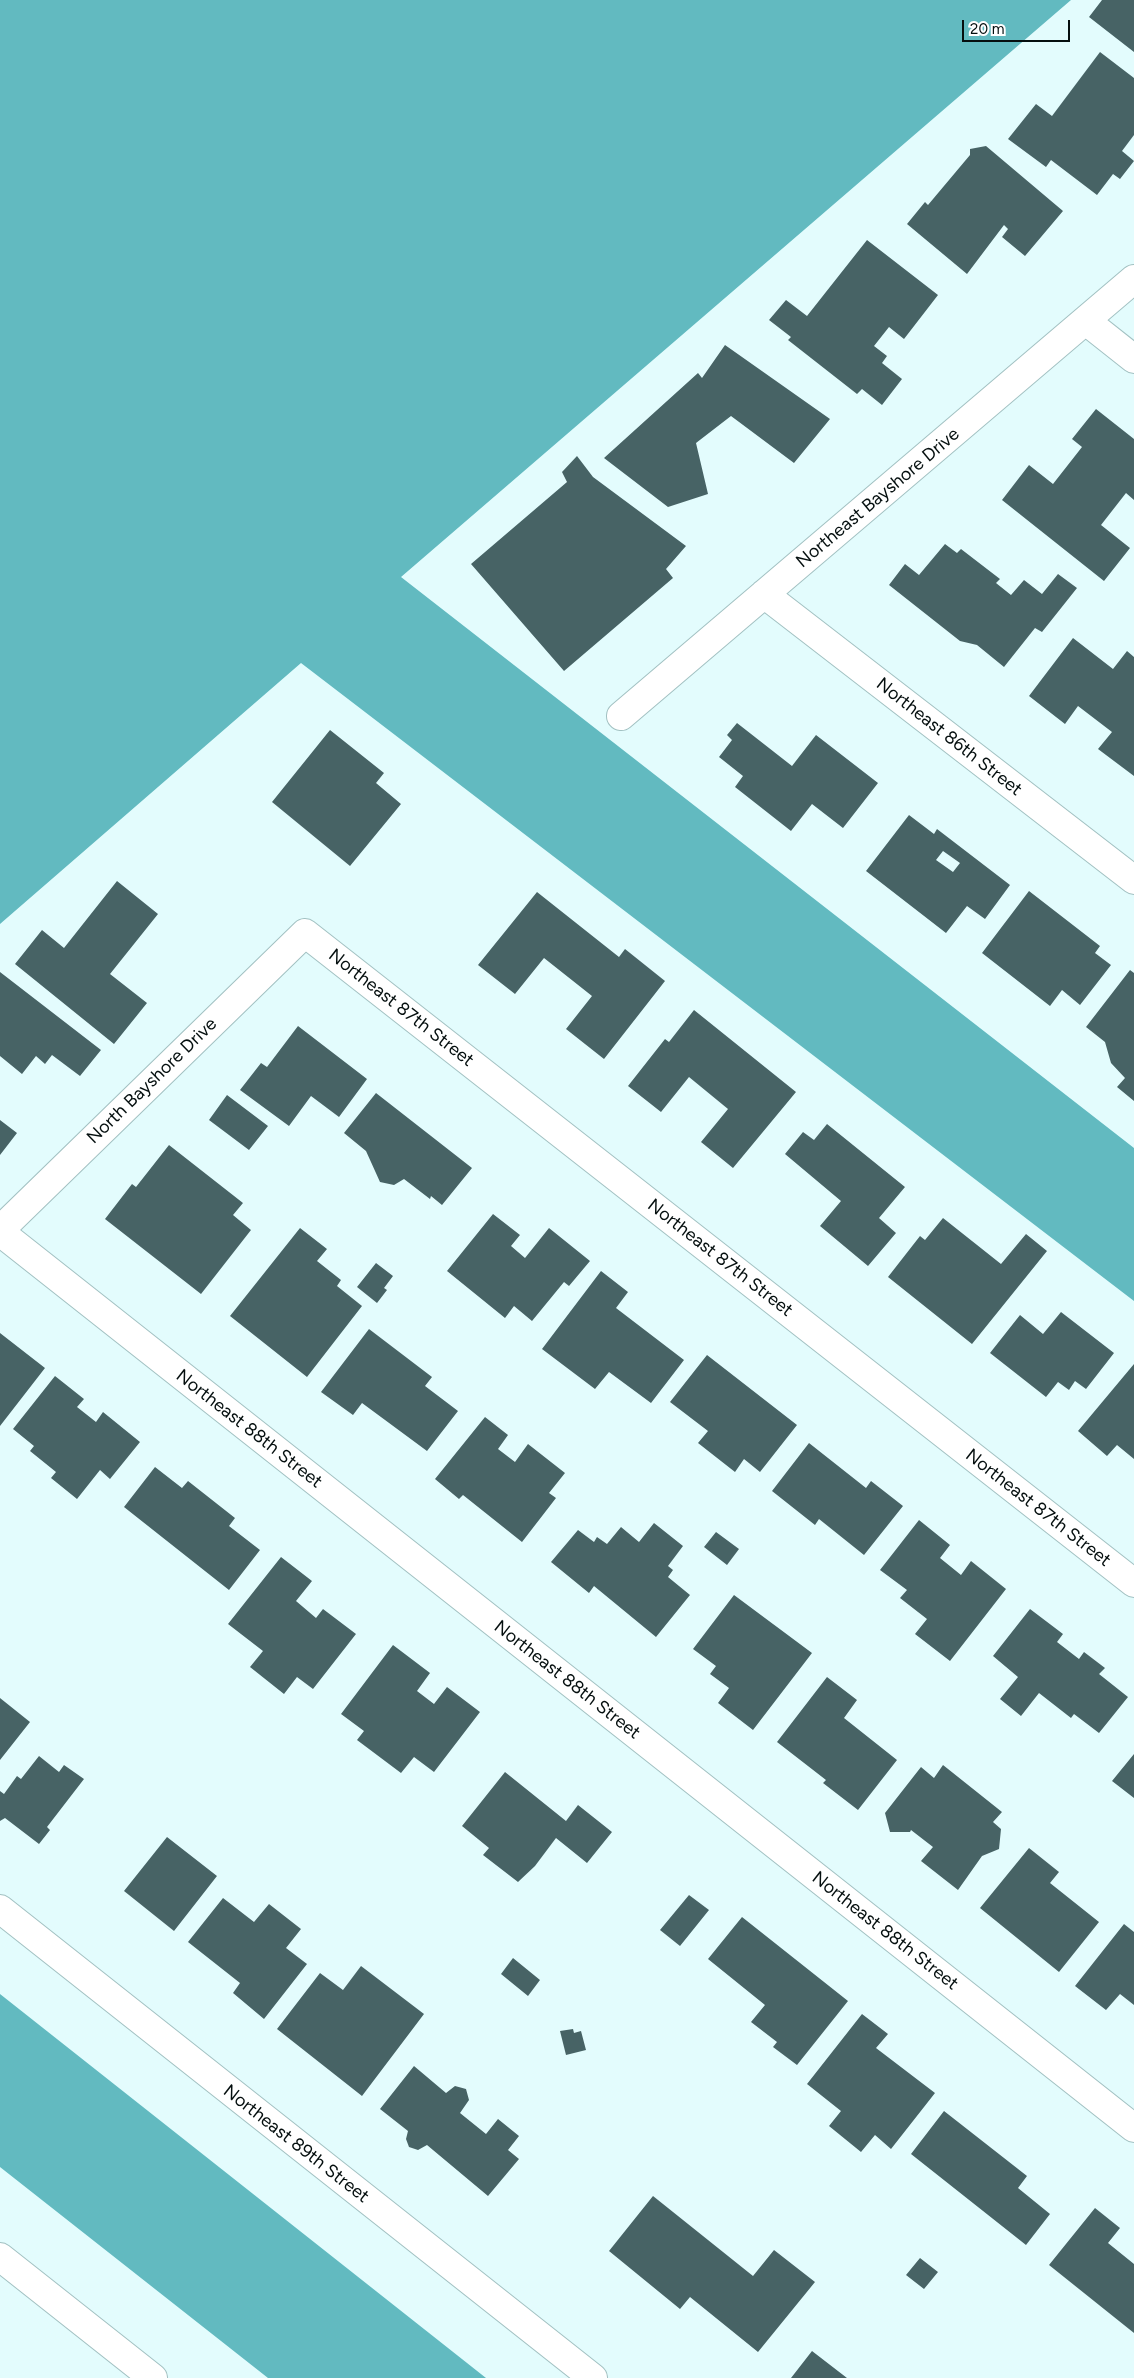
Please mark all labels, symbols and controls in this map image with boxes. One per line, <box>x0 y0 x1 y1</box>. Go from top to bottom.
scale bar <box>964 10 1072 42</box>
text: 20 m <box>970 20 1004 38</box>
street label: Northeast Bayshore Drive <box>792 423 964 573</box>
street label: Northeast 86th Street <box>872 673 1026 801</box>
street label: Northeast 87th Street <box>324 945 478 1071</box>
street label: North Bayshore Drive <box>83 1013 221 1149</box>
street label: Northeast 87th Street <box>643 1195 797 1321</box>
street label: Northeast 88th Street <box>172 1365 326 1493</box>
street label: Northeast 87th Street <box>961 1445 1115 1571</box>
street label: Northeast 88th Street <box>490 1616 644 1744</box>
street label: Northeast 88th Street <box>808 1867 962 1995</box>
street label: Northeast 89th Street <box>219 2080 373 2208</box>

